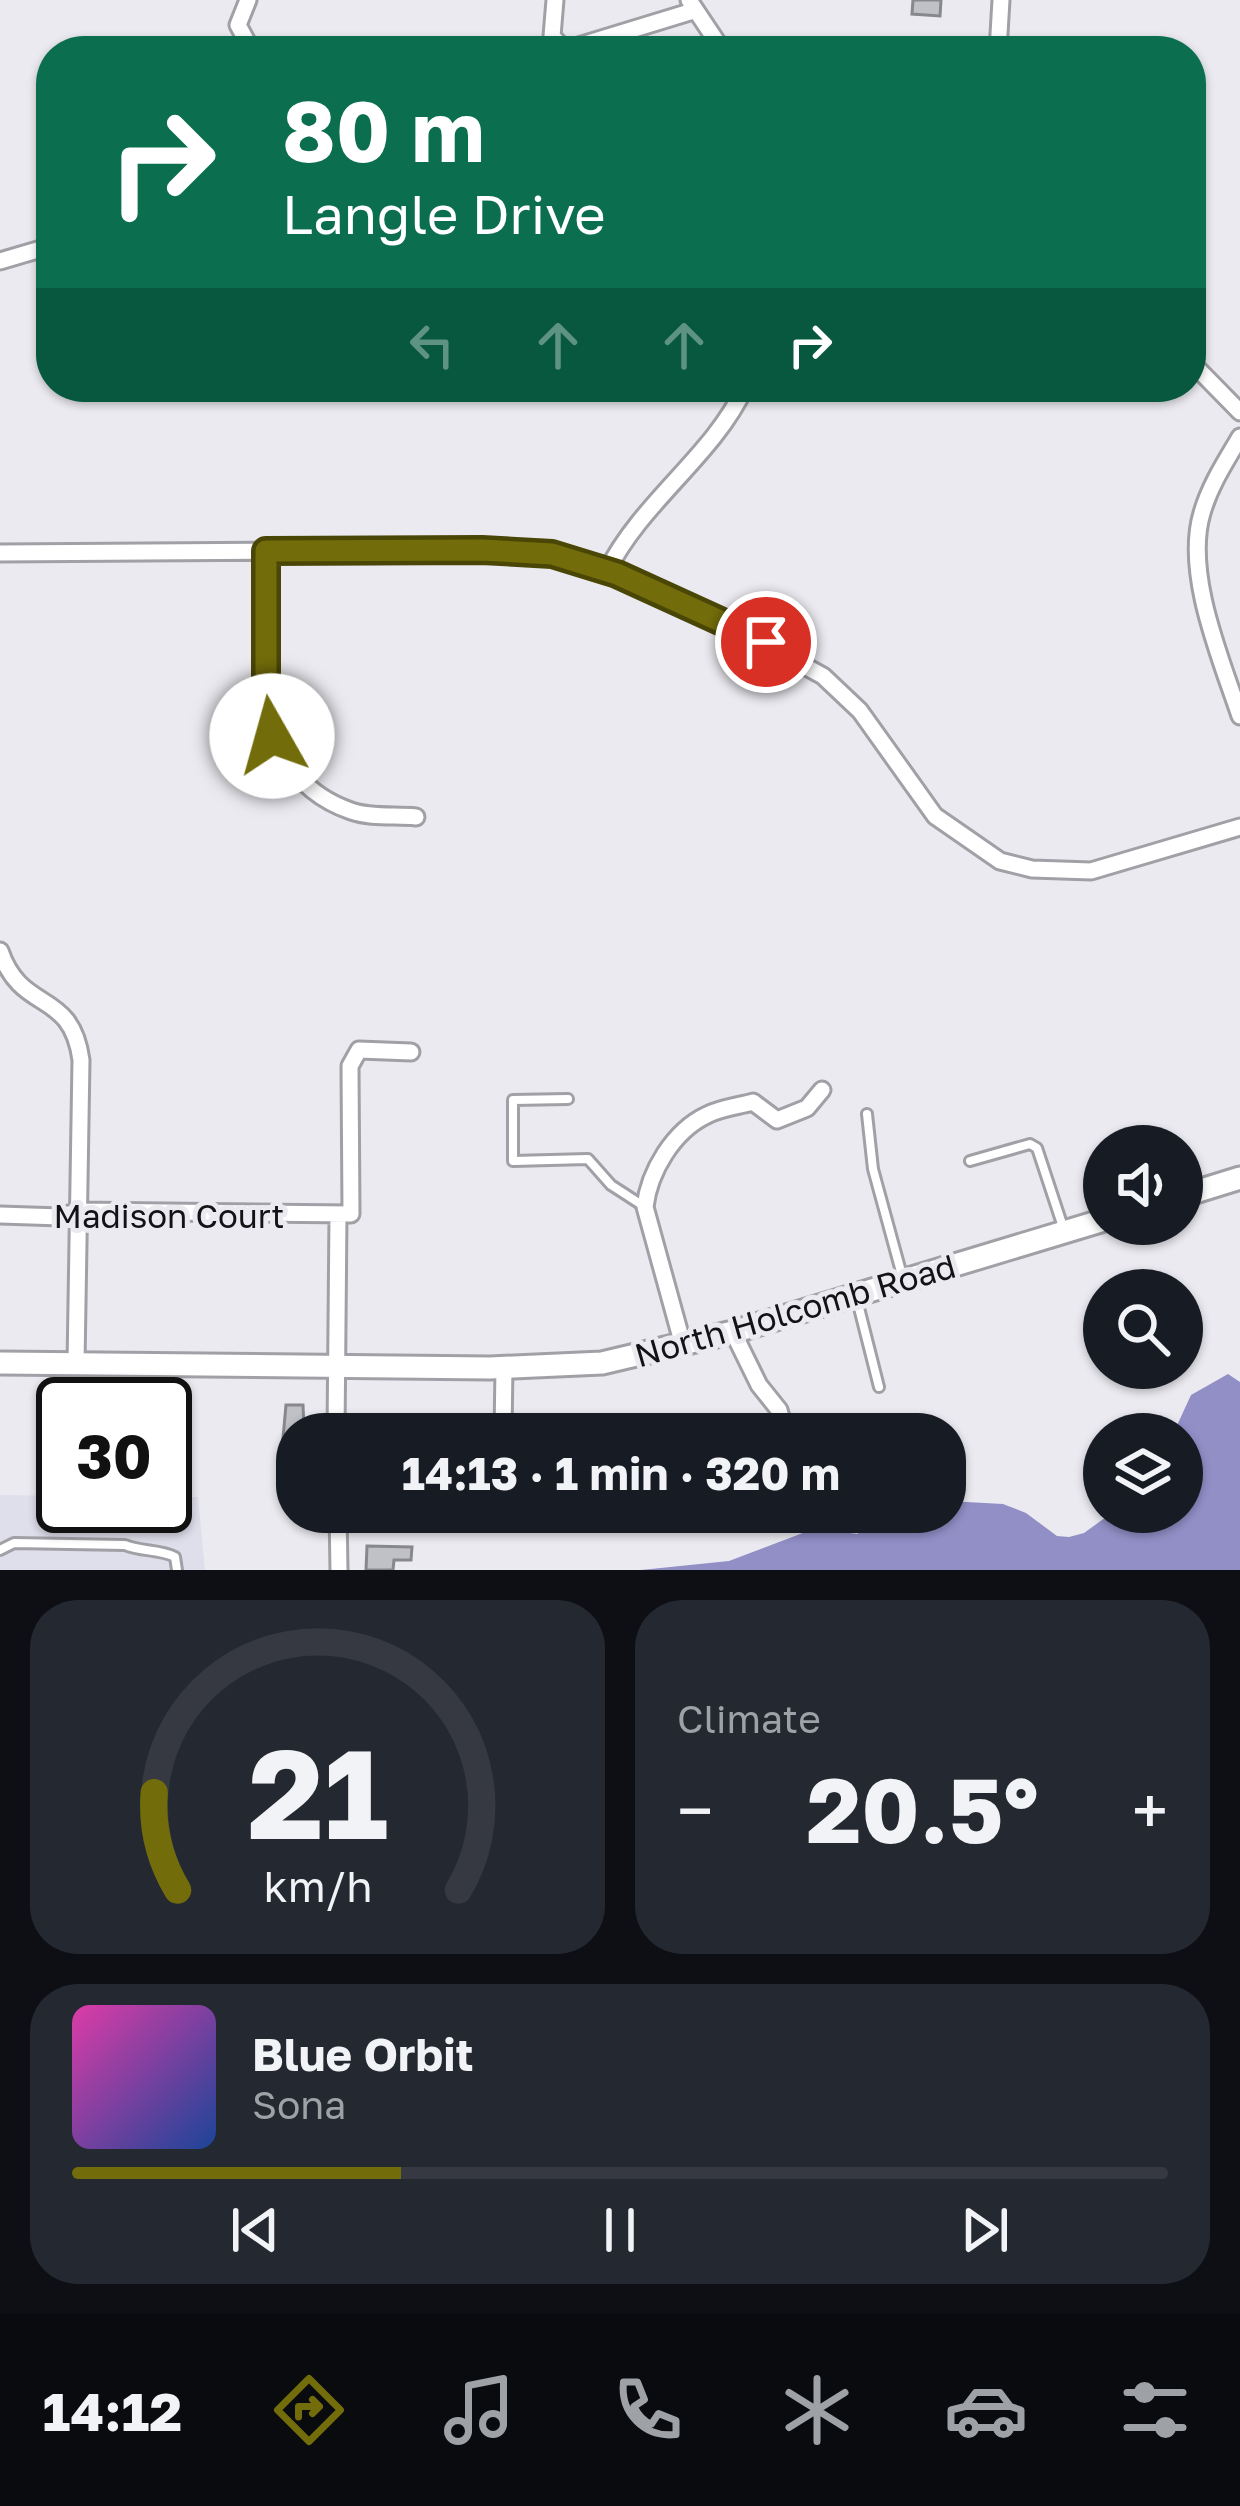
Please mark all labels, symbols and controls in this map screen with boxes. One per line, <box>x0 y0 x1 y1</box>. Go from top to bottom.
text: 80 m <box>282 80 485 180</box>
icon: right <box>84 84 240 240</box>
text: Langle Drive <box>282 181 606 246</box>
icon: left <box>399 312 465 378</box>
icon: ahead <box>525 312 591 378</box>
icon: ahead <box>651 312 717 378</box>
icon: right <box>777 312 843 378</box>
pin <box>715 591 817 693</box>
icon: arrive <box>733 609 799 675</box>
position arrow <box>209 673 335 799</box>
map controls <box>1083 1125 1203 1533</box>
button: sound <box>1083 1125 1203 1245</box>
street label: Madison Court <box>54 1196 284 1235</box>
street label: North Holcomb Road <box>630 1246 960 1374</box>
button: search <box>1083 1269 1203 1389</box>
speed limit sign: 30 <box>36 1377 192 1533</box>
button: layers <box>1083 1413 1203 1533</box>
text: 14:13 · 1 min · 320 m <box>402 1446 840 1500</box>
text: Climate <box>677 1695 821 1742</box>
text: 21 <box>247 1717 388 1866</box>
text: 20.5° <box>806 1755 1039 1863</box>
text: − <box>677 1770 713 1850</box>
text: + <box>1132 1770 1168 1850</box>
text: km/h <box>263 1860 372 1911</box>
text: Blue Orbit <box>252 2027 474 2081</box>
text: Sona <box>252 2081 346 2128</box>
icon: previous <box>222 2197 288 2263</box>
icon: pause <box>587 2197 653 2263</box>
icon: next <box>952 2197 1018 2263</box>
icon: directions <box>267 2368 351 2452</box>
icon: music <box>437 2368 521 2452</box>
icon: phone <box>606 2368 690 2452</box>
icon: climate <box>775 2368 859 2452</box>
icon: car <box>944 2368 1028 2452</box>
icon: filters <box>1113 2368 1197 2452</box>
text: 14:12 <box>43 2378 182 2443</box>

